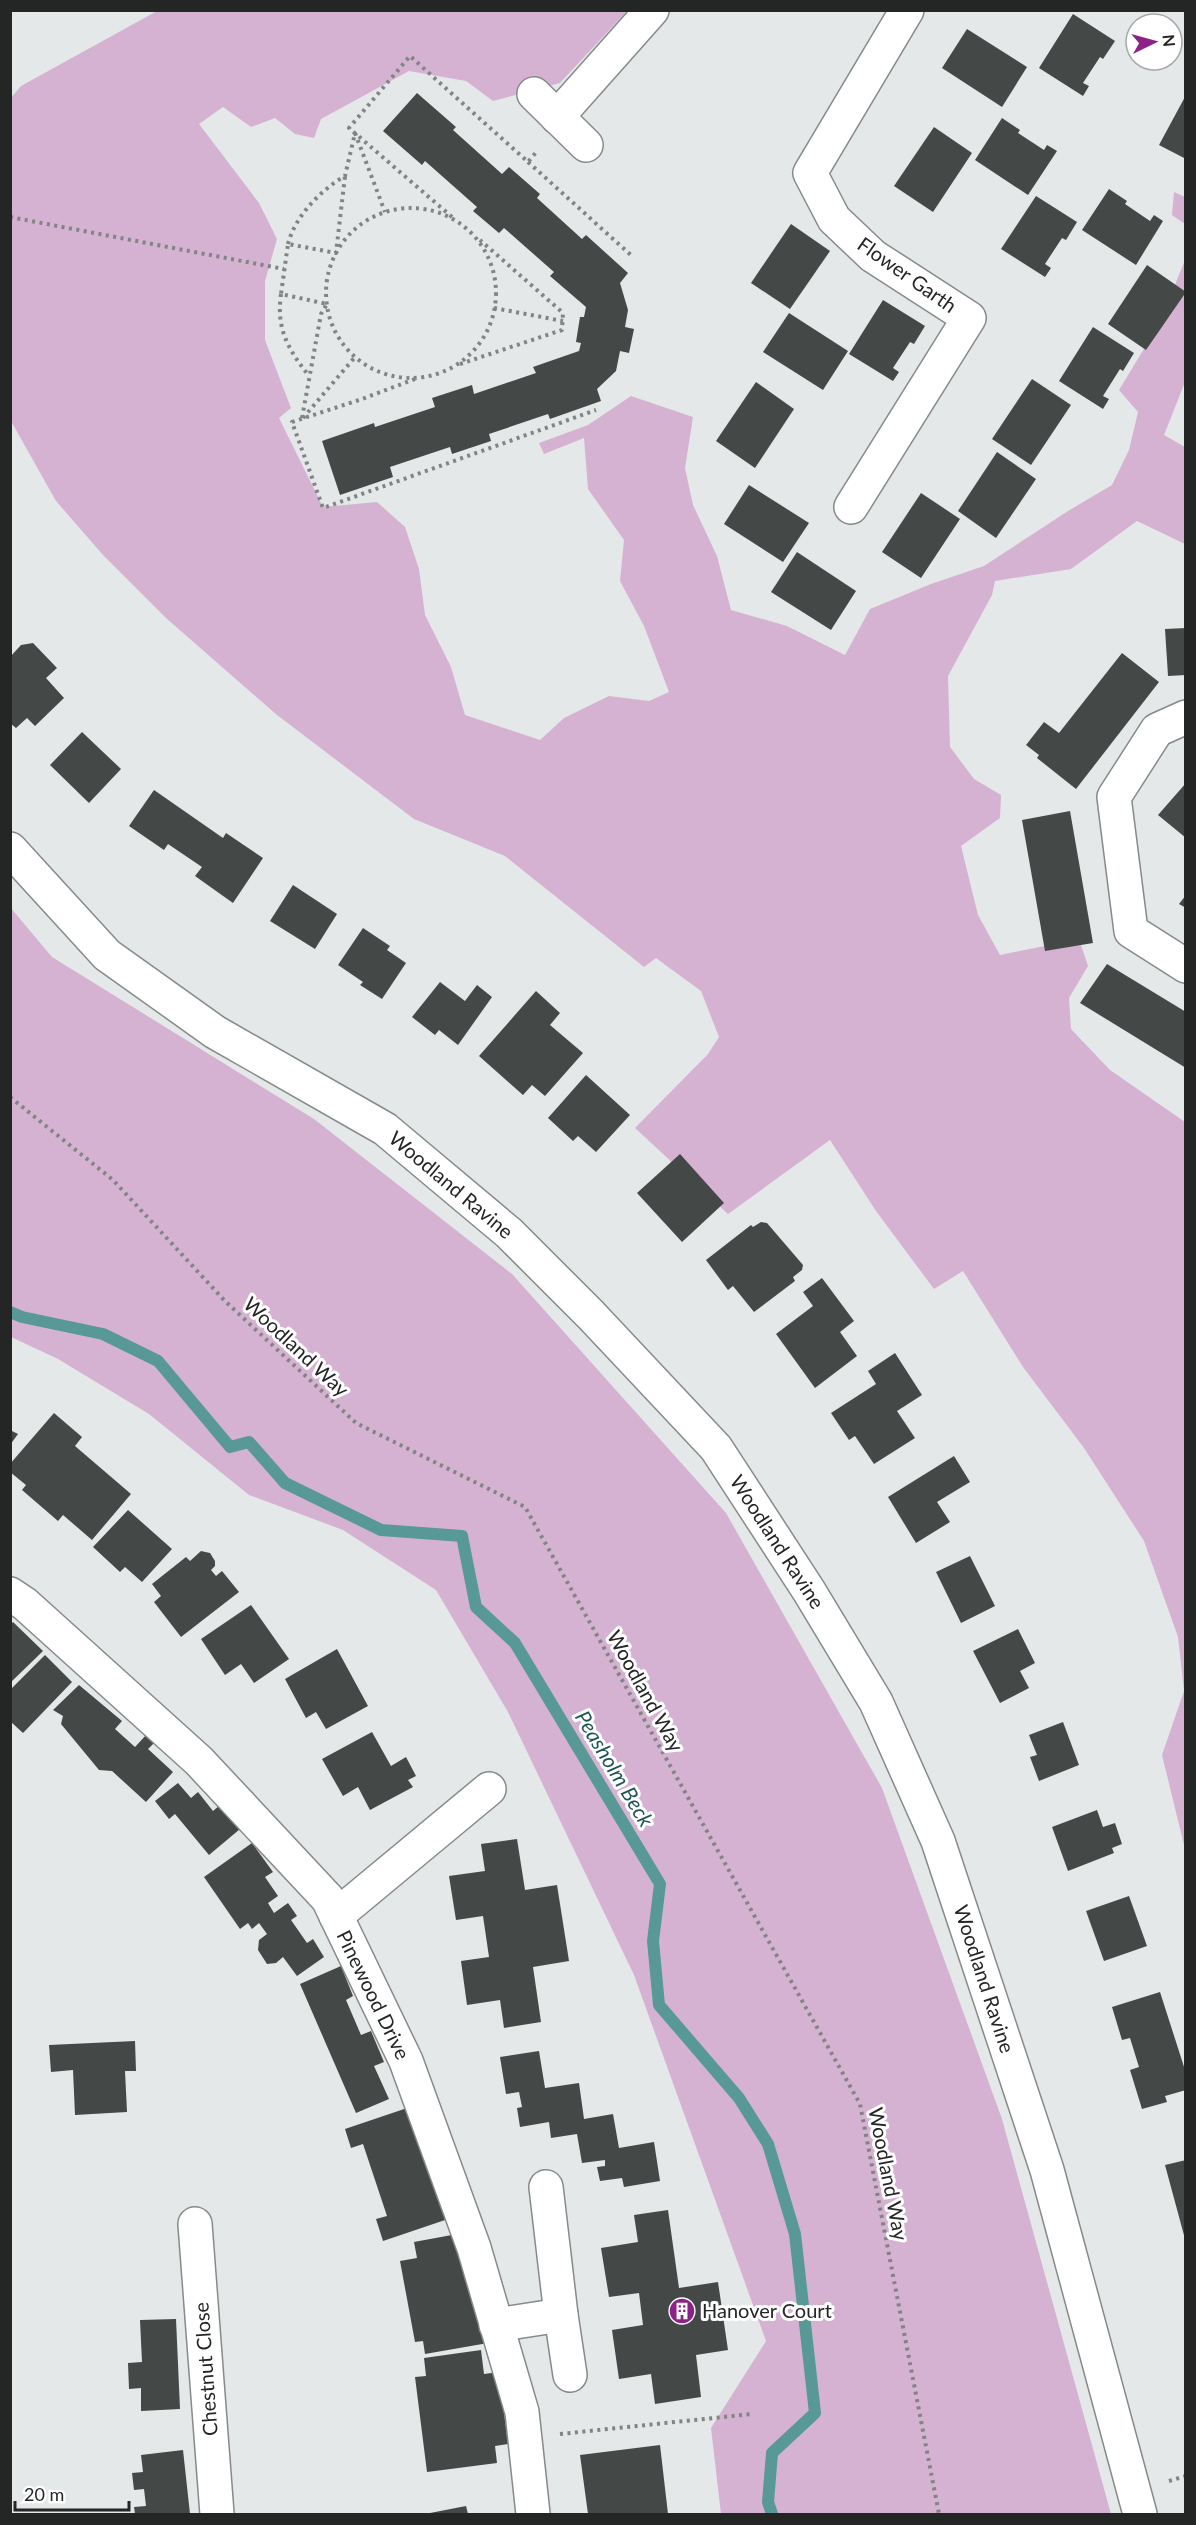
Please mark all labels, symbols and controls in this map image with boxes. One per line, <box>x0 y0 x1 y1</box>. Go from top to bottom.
north arrow <box>1124 12 1184 72</box>
text: N <box>1159 34 1179 48</box>
street label: Flower Garth <box>853 231 962 317</box>
street label: Woodland Ravine <box>385 1125 519 1243</box>
street label: Woodland Way <box>239 1291 355 1402</box>
street label: Woodland Ravine <box>726 1470 830 1613</box>
street label: Woodland Way <box>603 1626 689 1756</box>
water label: Peasholm Beck <box>571 1706 660 1832</box>
street label: Woodland Ravine <box>950 1901 1020 2056</box>
street label: Pinewood Drive <box>332 1926 416 2063</box>
street label: Woodland Way <box>864 2105 914 2243</box>
building icon: Hanover Court <box>667 2296 697 2326</box>
place label: Hanover Court <box>702 2298 832 2322</box>
street label: Chestnut Close <box>188 2301 222 2437</box>
scale bar <box>15 2474 129 2512</box>
text: 20 m <box>24 2483 64 2505</box>

